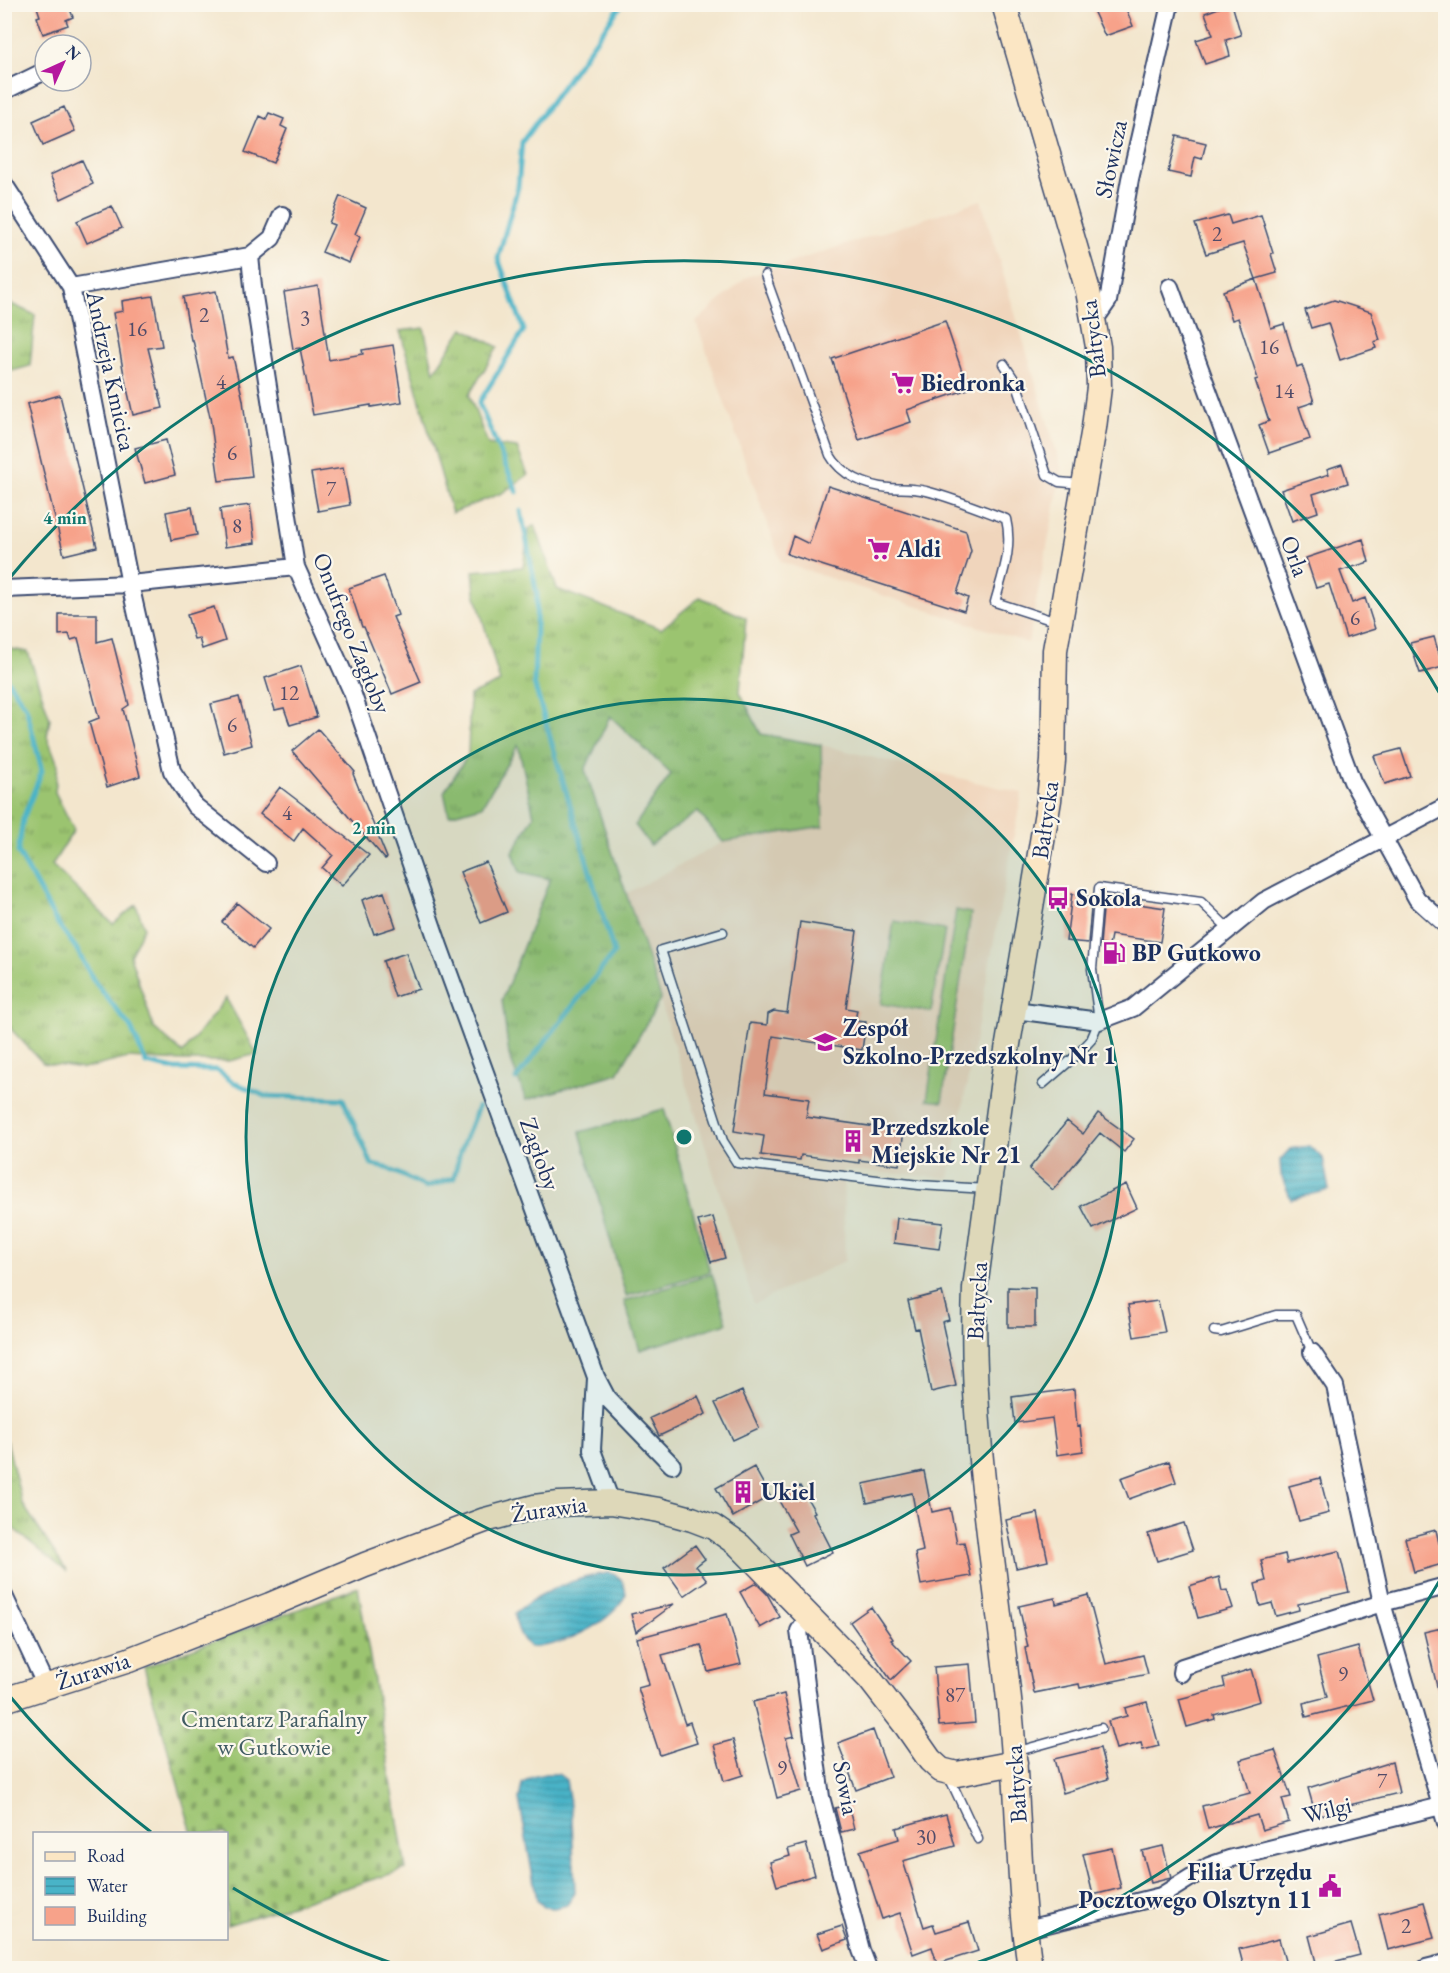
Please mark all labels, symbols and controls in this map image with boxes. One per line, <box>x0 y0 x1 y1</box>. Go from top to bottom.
north arrow <box>33 33 93 93</box>
text: N <box>61 41 85 65</box>
street label: Słowicza <box>1087 116 1134 201</box>
house number: 2 <box>1212 220 1222 247</box>
street label: Andrzeja Kmicica <box>79 287 144 454</box>
street label: Bałtycka <box>1072 298 1113 380</box>
house number: 2 <box>199 301 209 328</box>
house number: 3 <box>300 304 310 331</box>
house number: 16 <box>127 315 147 342</box>
house number: 16 <box>1259 333 1279 360</box>
place label: Biedronka <box>921 367 1026 398</box>
house number: 4 <box>216 368 227 395</box>
supermarket icon: Biedronka <box>890 370 916 396</box>
house number: 14 <box>1274 377 1295 404</box>
house number: 6 <box>227 439 237 466</box>
house number: 7 <box>326 475 337 502</box>
text: 4 min <box>43 506 87 529</box>
house number: 8 <box>232 512 242 539</box>
street label: Orla <box>1274 531 1317 581</box>
place label: Aldi <box>896 533 941 564</box>
supermarket icon: Aldi <box>866 536 892 562</box>
street label: Onufrego Zagłoby <box>306 548 399 718</box>
house number: 6 <box>1350 604 1360 631</box>
house number: 12 <box>279 679 299 706</box>
house number: 6 <box>227 711 237 738</box>
street label: Bałtycka <box>1024 779 1065 861</box>
house number: 4 <box>282 799 293 826</box>
text: 2 min <box>352 816 396 839</box>
place label: Sokola <box>1076 882 1142 913</box>
bus stop icon: Sokola <box>1045 885 1071 911</box>
place label: BP Gutkowo <box>1132 937 1261 968</box>
fuel station icon: BP Gutkowo <box>1101 940 1127 966</box>
place label: Zespół Szkolno-Przedszkolny Nr 1 <box>843 1012 1116 1072</box>
school or university icon: Zespół Szkolno-Przedszkolny Nr 1 <box>812 1029 838 1055</box>
place label: Przedszkole Miejskie Nr 21 <box>871 1111 1021 1171</box>
street label: Zagłoby <box>513 1113 568 1195</box>
centre of rings <box>674 1127 694 1147</box>
building icon: Przedszkole Miejskie Nr 21 <box>840 1128 866 1154</box>
street label: Bałtycka <box>959 1261 994 1341</box>
place label: Ukiel <box>761 1476 815 1507</box>
building icon: Ukiel <box>730 1479 756 1505</box>
street label: Żurawia <box>509 1488 589 1529</box>
street label: Żurawia <box>52 1644 134 1697</box>
house number: 9 <box>1338 1660 1348 1687</box>
house number: 87 <box>945 1681 966 1708</box>
park label: Cmentarz Parafialny w Gutkowie <box>181 1703 367 1762</box>
street label: Bałtycka <box>997 1743 1034 1824</box>
house number: 9 <box>777 1754 787 1781</box>
street label: Sowia <box>826 1758 867 1818</box>
house number: 7 <box>1377 1767 1388 1794</box>
street label: Wilgi <box>1299 1788 1355 1831</box>
house number: 30 <box>916 1823 936 1850</box>
legend <box>33 1832 228 1940</box>
text: Road <box>87 1844 126 1867</box>
place label: Filia Urzędu Pocztowego Olsztyn 11 <box>1078 1856 1313 1916</box>
public building icon: Filia Urzędu Pocztowego Olsztyn 11 <box>1317 1873 1343 1899</box>
text: Water <box>87 1874 128 1897</box>
text: Building <box>87 1904 147 1927</box>
house number: 2 <box>1401 1912 1411 1939</box>

